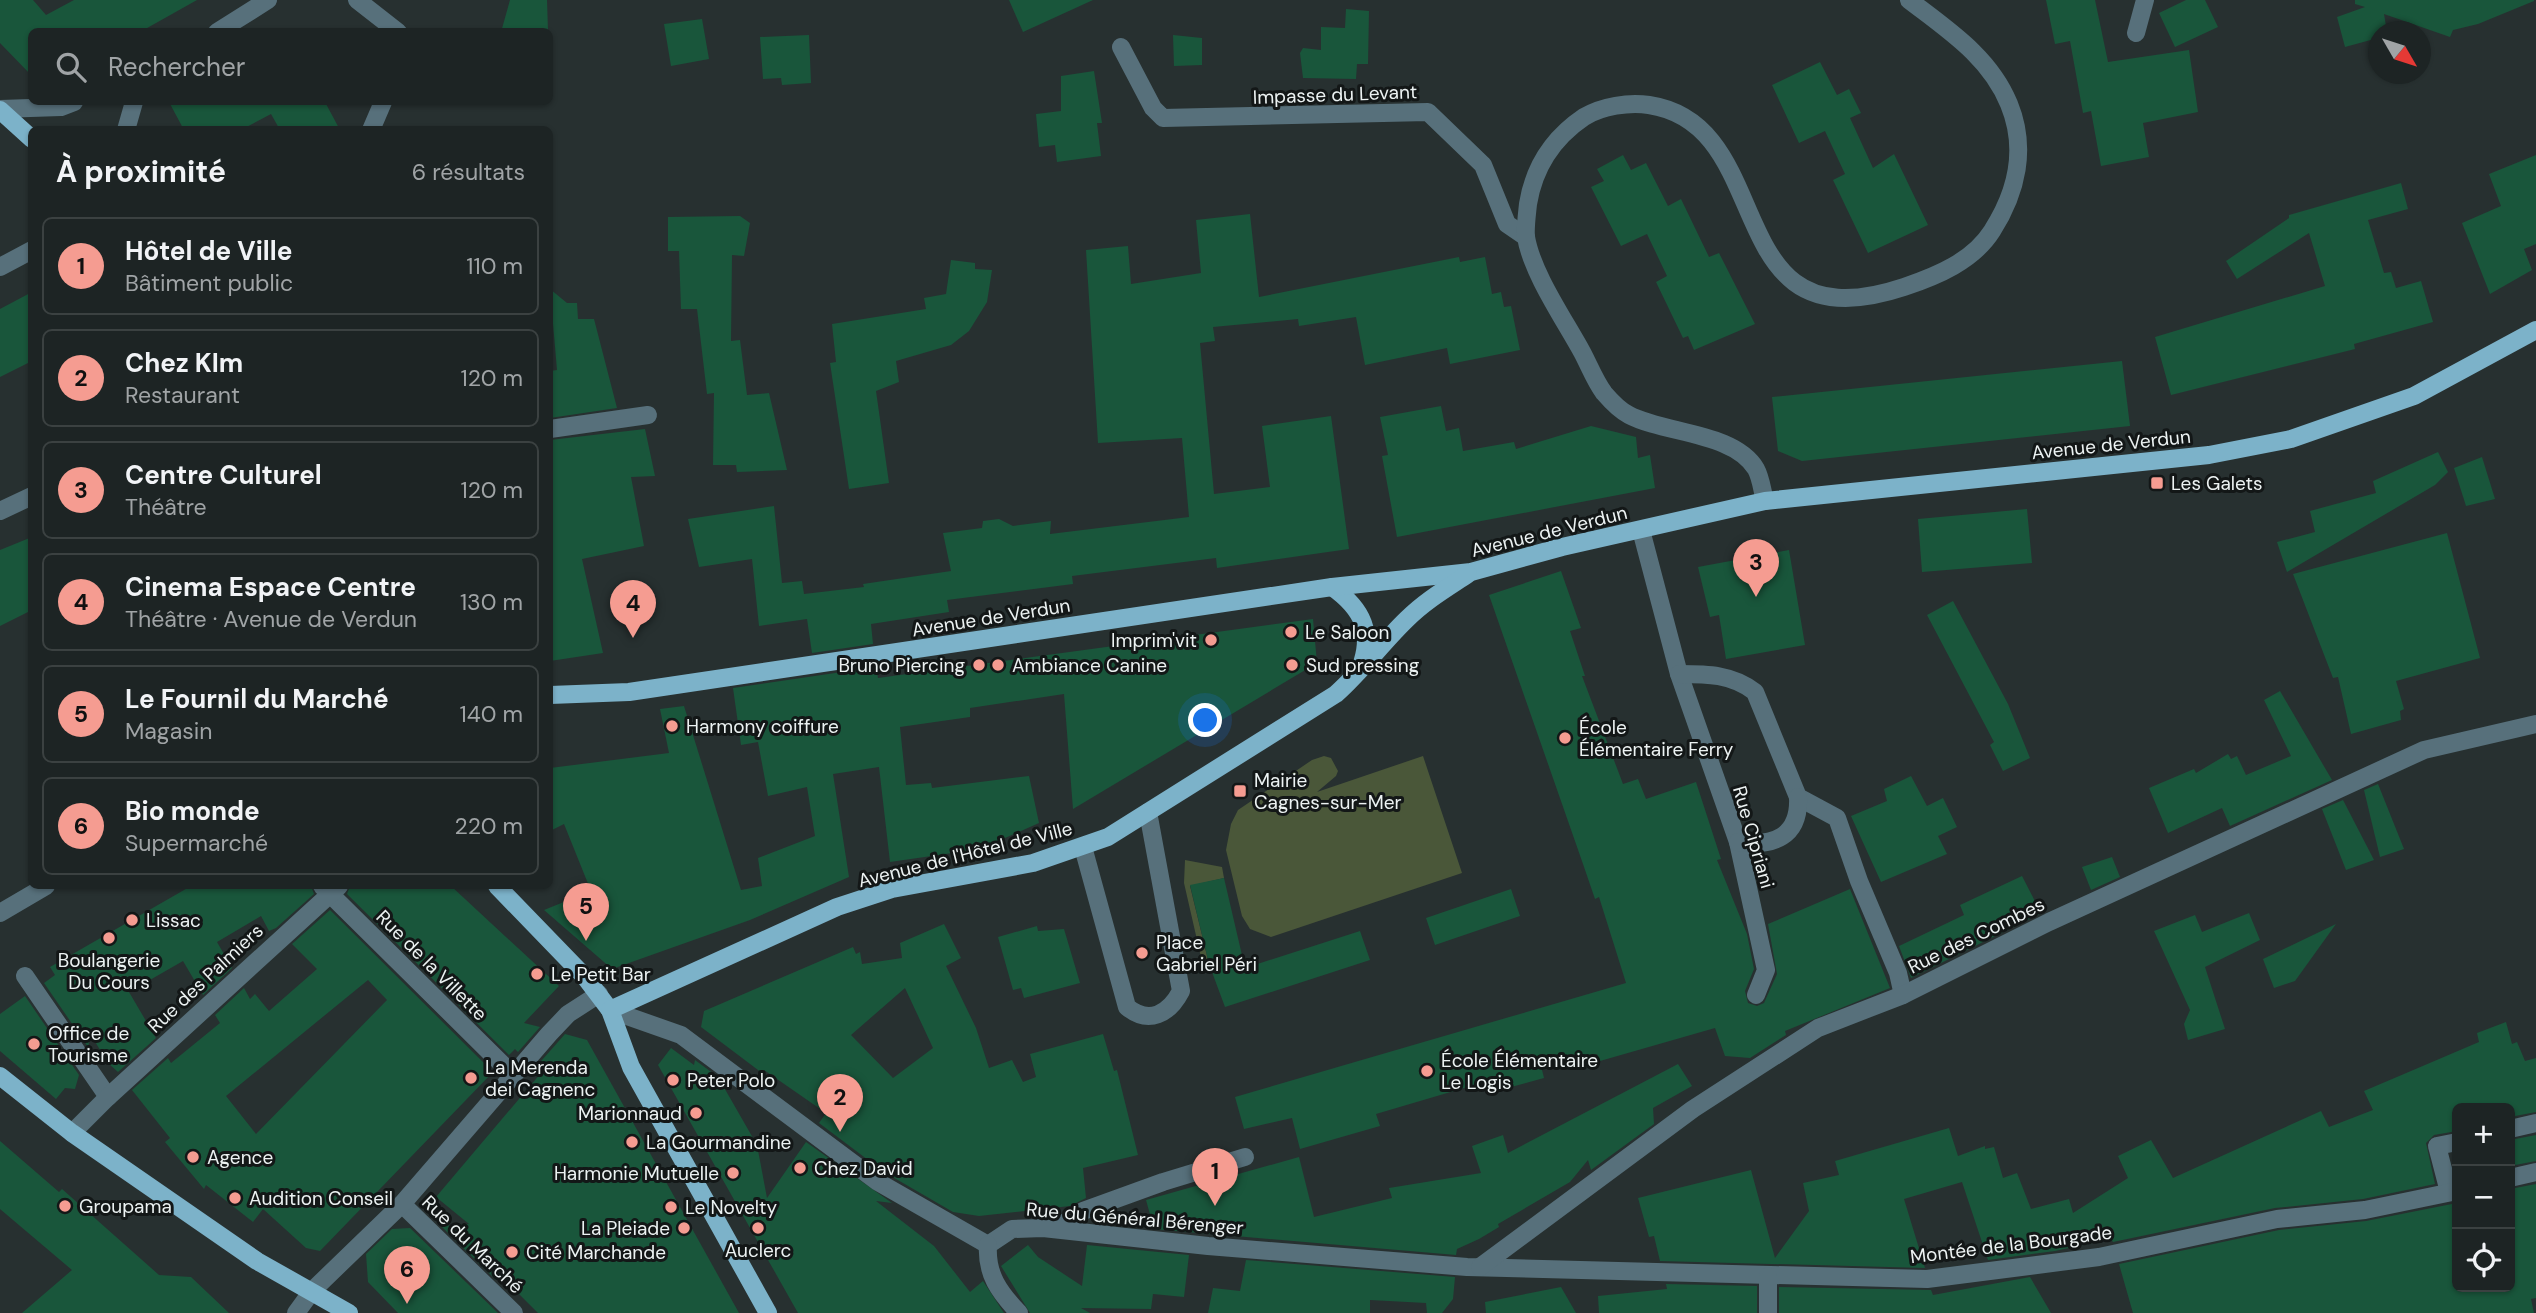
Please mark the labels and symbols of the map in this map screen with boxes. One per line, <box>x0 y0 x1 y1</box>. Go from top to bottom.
north arrow <box>2368 21 2431 84</box>
street label: Impasse du Levant <box>1252 79 1418 110</box>
street label: Avenue de Verdun <box>2030 424 2192 465</box>
place label: Les Galets <box>2171 471 2262 496</box>
marker: Les Galets <box>2149 475 2165 491</box>
street label: Avenue de Verdun <box>1468 500 1630 563</box>
pin: 3 <box>1733 539 1779 597</box>
pin: 4 <box>610 580 656 638</box>
street label: Avenue de Verdun <box>910 593 1072 642</box>
place label: Le Saloon <box>1305 620 1390 645</box>
marker: Le Saloon <box>1283 624 1299 640</box>
place label: Imprim'vit <box>1111 628 1197 653</box>
marker: Imprim'vit <box>1203 632 1219 648</box>
place label: Bruno Piercing <box>838 653 965 678</box>
place label: Ambiance Canine <box>1012 653 1167 678</box>
place label: Sud pressing <box>1306 653 1420 678</box>
marker: Bruno Piercing <box>971 657 987 673</box>
marker: Ambiance Canine <box>990 657 1006 673</box>
marker: Sud pressing <box>1284 657 1300 673</box>
your location <box>1188 703 1222 737</box>
place label: Harmony coiffure <box>686 714 839 739</box>
place label: École Élémentaire Ferry <box>1579 715 1734 762</box>
marker: Harmony coiffure <box>664 718 680 734</box>
marker: École Élémentaire Ferry <box>1557 730 1573 746</box>
place label: Mairie Cagnes-sur-Mer <box>1254 768 1402 815</box>
marker: Mairie Cagnes-sur-Mer <box>1232 783 1248 799</box>
street label: Rue Cipriani <box>1727 783 1780 891</box>
street label: Avenue de l'Hôtel de Ville <box>855 816 1075 893</box>
pin: 5 <box>563 883 609 941</box>
street label: Rue des Combes <box>1904 891 2049 979</box>
street label: Rue de la Villette <box>371 905 492 1026</box>
place label: Lissac <box>146 908 201 933</box>
marker: Lissac <box>124 912 140 928</box>
street label: Rue des Palmiers <box>142 918 268 1038</box>
marker: Boulangerie Du Cours <box>101 930 117 946</box>
place label: Place Gabriel Péri <box>1156 930 1257 977</box>
marker: Place Gabriel Péri <box>1134 945 1150 961</box>
place label: Boulangerie Du Cours <box>58 948 160 995</box>
place label: Le Petit Bar <box>551 962 651 987</box>
marker: Le Petit Bar <box>529 966 545 982</box>
place label: Office de Tourisme <box>48 1021 129 1068</box>
marker: Office de Tourisme <box>26 1036 42 1052</box>
place label: École Élémentaire Le Logis <box>1441 1048 1598 1095</box>
place label: La Merenda dei Cagnenc <box>485 1055 595 1102</box>
marker: École Élémentaire Le Logis <box>1419 1063 1435 1079</box>
place label: Peter Polo <box>687 1068 775 1093</box>
marker: La Merenda dei Cagnenc <box>463 1070 479 1086</box>
marker: Peter Polo <box>665 1072 681 1088</box>
pin: 2 <box>817 1074 863 1132</box>
place label: Marionnaud <box>578 1101 682 1126</box>
marker: Marionnaud <box>688 1105 704 1121</box>
place label: La Gourmandine <box>646 1130 791 1155</box>
marker: La Gourmandine <box>624 1134 640 1150</box>
place label: Agence <box>207 1145 273 1170</box>
pin: 1 <box>1192 1148 1238 1206</box>
marker: Agence <box>185 1149 201 1165</box>
place label: Chez David <box>814 1156 913 1181</box>
marker: Chez David <box>792 1160 808 1176</box>
place label: Harmonie Mutuelle <box>554 1161 719 1186</box>
marker: Harmonie Mutuelle <box>725 1165 741 1181</box>
place label: Audition Conseil <box>249 1186 393 1211</box>
marker: Audition Conseil <box>227 1190 243 1206</box>
street label: Rue du Marché <box>417 1190 529 1299</box>
place label: Groupama <box>79 1194 172 1219</box>
place label: Le Novelty <box>685 1195 777 1220</box>
street label: Rue du Général Bérenger <box>1025 1197 1245 1240</box>
marker: Groupama <box>57 1198 73 1214</box>
marker: Le Novelty <box>663 1199 679 1215</box>
place label: La Pleiade <box>581 1216 670 1241</box>
marker: La Pleiade <box>676 1220 692 1236</box>
marker: Auclerc <box>750 1220 766 1236</box>
street label: Montée de la Bourgade <box>1909 1220 2114 1269</box>
place label: Auclerc <box>725 1238 791 1263</box>
place label: Cité Marchande <box>526 1240 666 1265</box>
marker: Cité Marchande <box>504 1244 520 1260</box>
pin: 6 <box>384 1246 430 1304</box>

